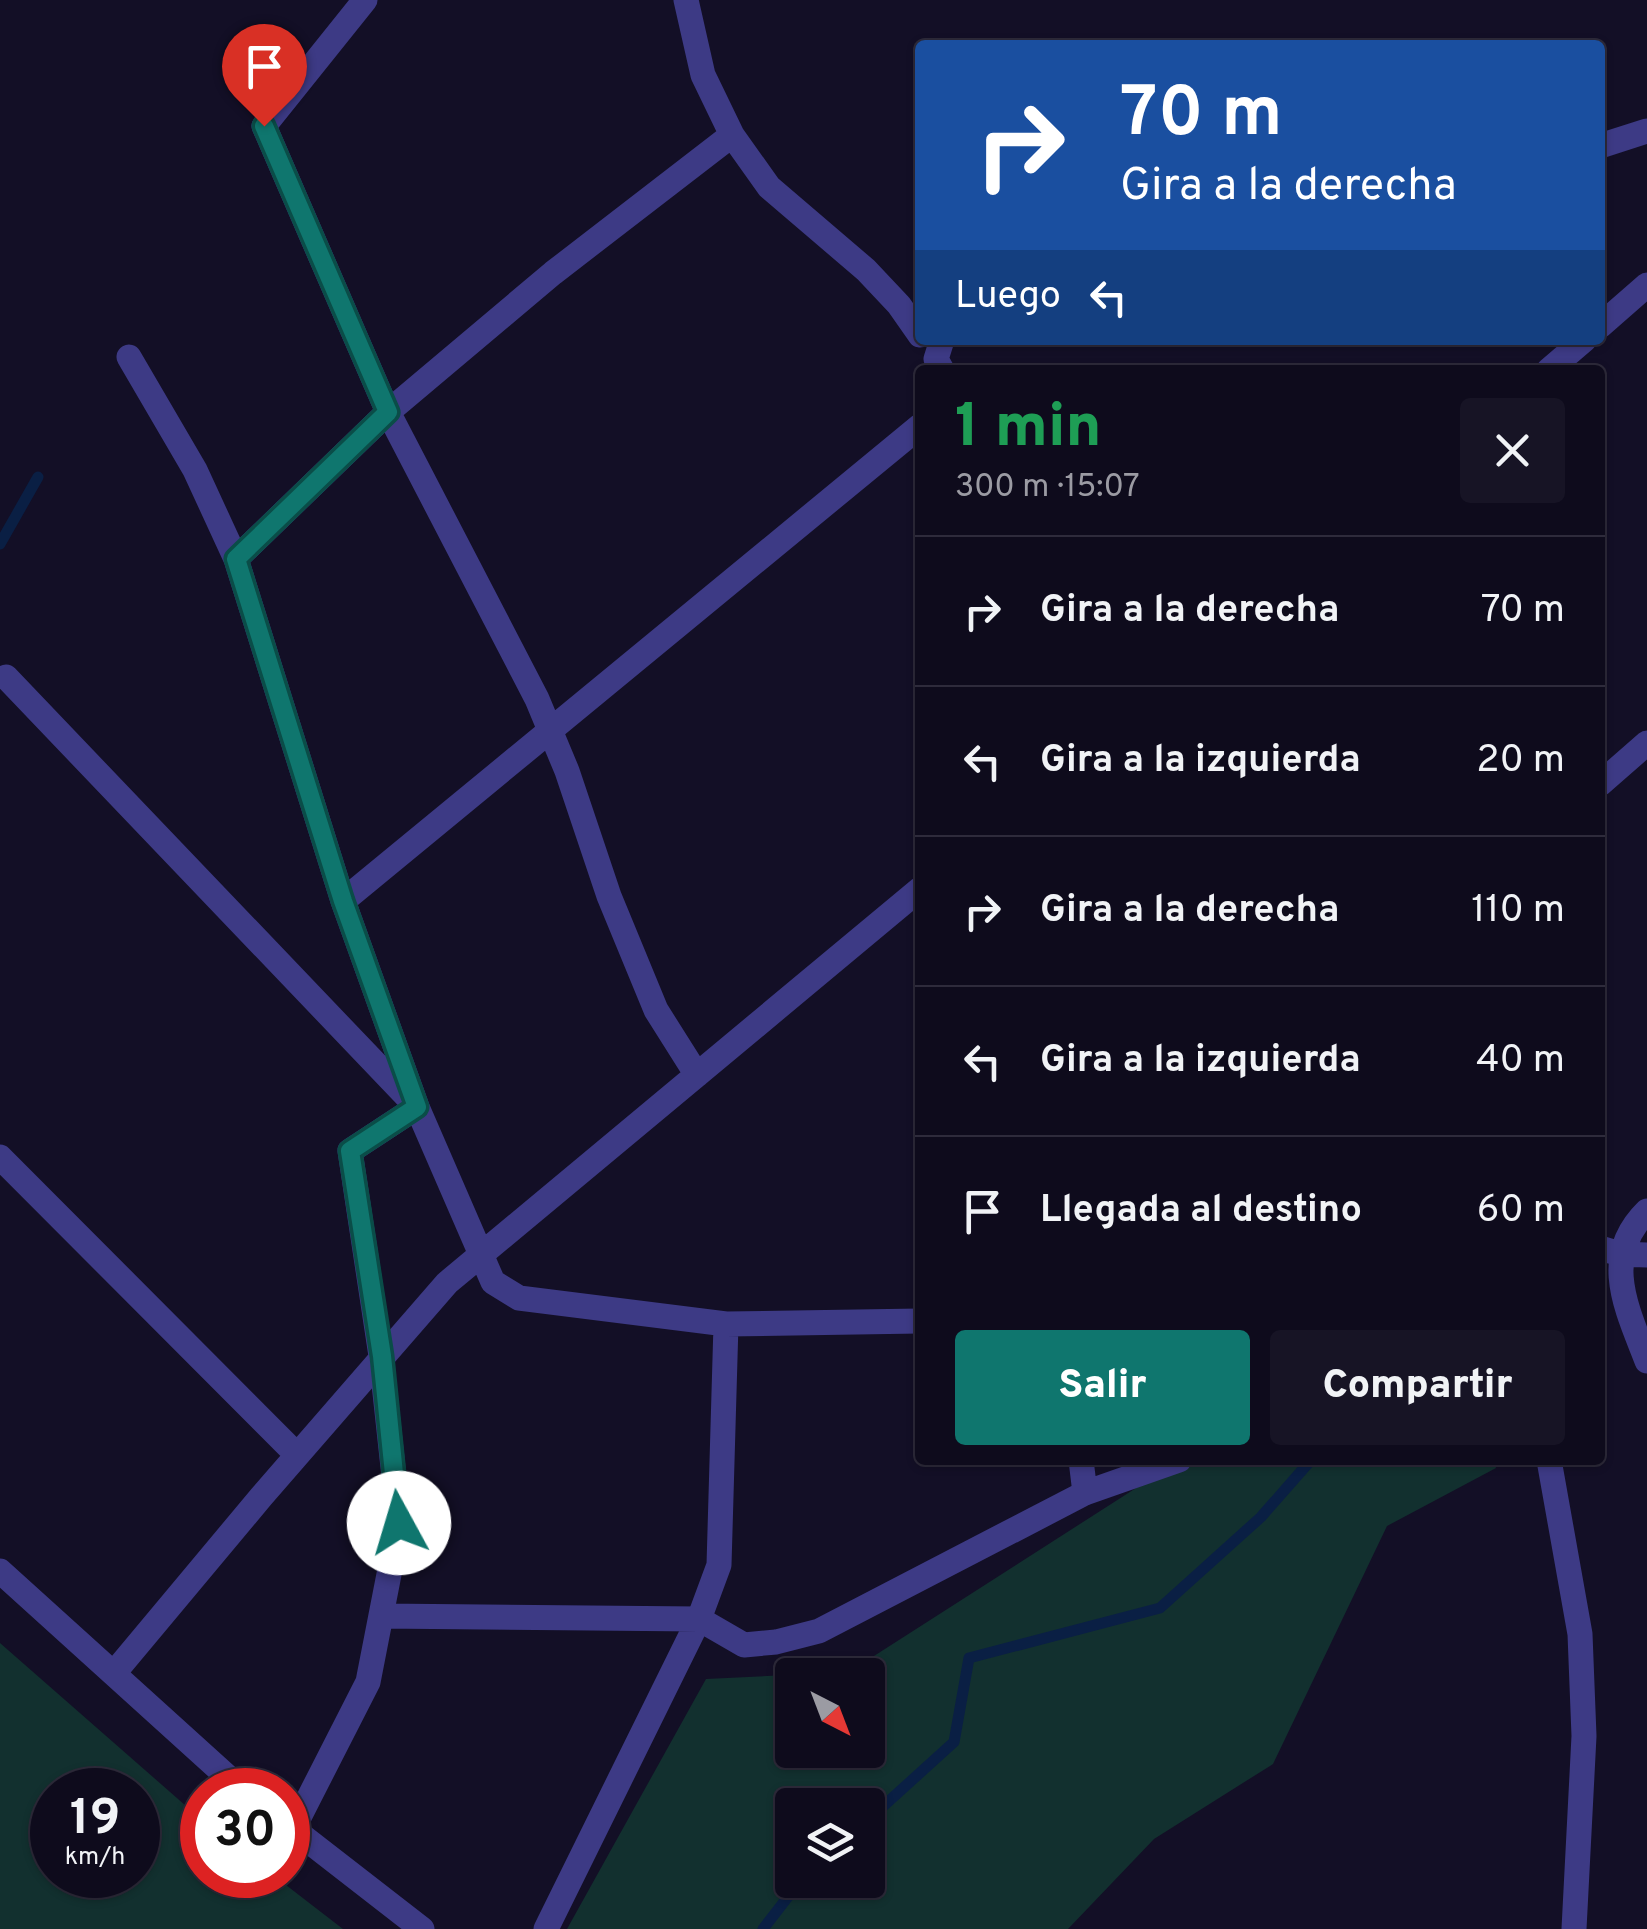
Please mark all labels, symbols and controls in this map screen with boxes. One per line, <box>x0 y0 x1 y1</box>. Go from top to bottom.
pin <box>222 24 307 127</box>
icon: arrive <box>237 39 292 94</box>
text: 70 m <box>1120 72 1283 161</box>
icon: right <box>955 80 1085 210</box>
text: Gira a la derecha <box>1120 159 1457 216</box>
icon: left <box>1081 270 1136 325</box>
text: Luego <box>955 273 1061 322</box>
text: 1 min <box>955 392 1102 468</box>
button: close <box>1460 398 1565 503</box>
text: 300 m · 15:07 <box>955 468 1140 508</box>
icon: right <box>955 584 1010 639</box>
text: Gira a la derecha <box>1040 587 1339 636</box>
text: 70 m <box>1481 587 1565 636</box>
icon: left <box>955 734 1010 789</box>
text: Gira a la izquierda <box>1040 737 1361 786</box>
text: 20 m <box>1476 737 1565 786</box>
icon: right <box>955 884 1010 939</box>
text: Gira a la derecha <box>1040 887 1339 936</box>
text: 110 m <box>1471 887 1565 936</box>
icon: left <box>955 1034 1010 1089</box>
text: Gira a la izquierda <box>1040 1037 1361 1086</box>
text: 40 m <box>1476 1037 1565 1086</box>
icon: arrive <box>955 1184 1010 1239</box>
text: Llegada al destino <box>1040 1187 1362 1236</box>
text: 60 m <box>1477 1187 1565 1236</box>
button: Salir <box>955 1330 1250 1445</box>
button: Compartir <box>1270 1330 1565 1445</box>
position arrow <box>347 1471 451 1575</box>
north arrow <box>775 1658 885 1768</box>
map controls <box>775 1658 885 1898</box>
speed limit sign: 30 <box>180 1768 310 1898</box>
button: layers <box>775 1788 885 1898</box>
text: 19 <box>70 1789 120 1852</box>
text: km/h <box>65 1842 125 1874</box>

